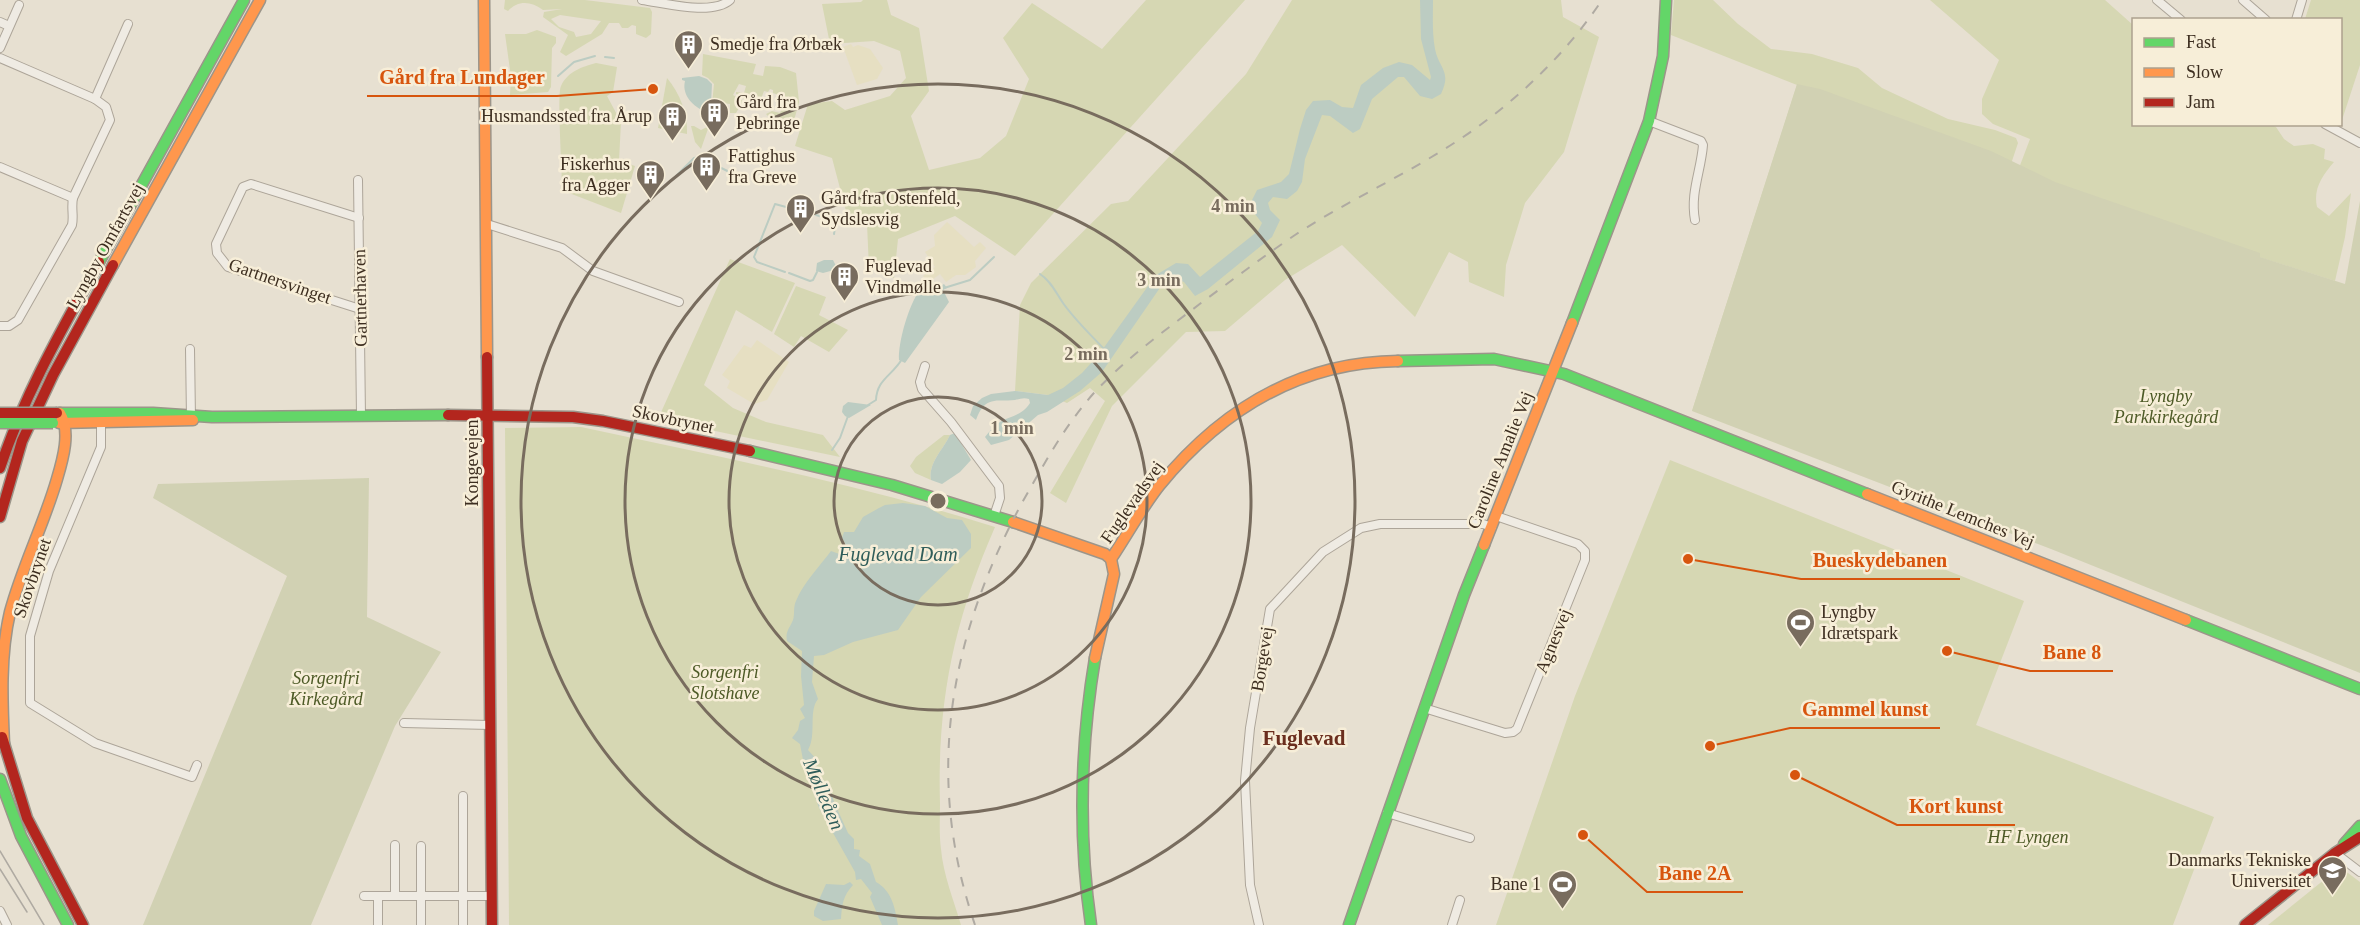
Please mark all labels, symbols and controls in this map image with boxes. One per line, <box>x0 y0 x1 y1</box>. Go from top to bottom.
legend <box>2132 18 2342 126</box>
building icon: Smedje fra Ørbæk <box>673 28 705 70</box>
text: Fast <box>2186 32 2216 52</box>
place label: Smedje fra Ørbæk <box>710 34 842 54</box>
callout: Gård fra Lundager <box>367 58 557 96</box>
text: Slow <box>2186 62 2223 82</box>
text: Gård fra Lundager <box>379 66 545 89</box>
place label: Gård fra Pebringe <box>736 92 800 133</box>
text: Jam <box>2186 92 2215 112</box>
building icon: Gård fra Pebringe <box>699 96 731 138</box>
building icon: Husmandssted fra Årup <box>657 100 689 142</box>
place label: Husmandssted fra Årup <box>481 106 652 126</box>
place label: Fattighus fra Greve <box>728 146 796 187</box>
building icon: Fattighus fra Greve <box>691 150 723 192</box>
place label: Fiskerhus fra Agger <box>560 154 630 195</box>
building icon: Fiskerhus fra Agger <box>635 158 667 200</box>
street label: Lyngby Omfartsvej <box>62 180 148 312</box>
place label: Gård fra Ostenfeld, Sydslesvig <box>821 188 960 229</box>
building icon: Gård fra Ostenfeld, Sydslesvig <box>784 192 816 234</box>
text: 4 min <box>1211 196 1255 216</box>
street label: Gartnerhaven <box>349 249 371 347</box>
street label: Gartnersvinget <box>226 254 334 308</box>
place label: Fuglevad Vindmølle <box>865 256 941 297</box>
building icon: Fuglevad Vindmølle <box>828 260 860 302</box>
text: 3 min <box>1137 270 1181 290</box>
text: 2 min <box>1064 344 1108 364</box>
park label: Lyngby Parkkirkegård <box>2113 386 2219 427</box>
street label: Caroline Amalie Vej <box>1463 388 1537 532</box>
street label: Skovbrynet <box>630 401 716 437</box>
text: 1 min <box>990 418 1034 438</box>
street label: Kongevejen <box>462 420 482 506</box>
street label: Fuglevadsvej <box>1096 457 1168 547</box>
street label: Gyrithe Lemches Vej <box>1888 476 2038 552</box>
centre of rings <box>928 491 948 511</box>
street label: Skovbrynet <box>9 536 55 620</box>
callout: Bueskydebanen <box>1801 541 1960 579</box>
water label: Fuglevad Dam <box>837 543 958 566</box>
text: Bueskydebanen <box>1813 549 1947 572</box>
place label: Lyngby Idrætspark <box>1821 602 1898 643</box>
street label: Agnesvej <box>1531 606 1575 676</box>
sports icon: Lyngby Idrætspark <box>1784 606 1816 648</box>
street label: Borgevej <box>1247 625 1277 693</box>
callout: Bane 8 <box>2030 633 2113 671</box>
text: Bane 8 <box>2043 641 2101 663</box>
park label: Sorgenfri Slotshave <box>691 662 760 703</box>
park label: Sorgenfri Kirkegård <box>288 668 364 709</box>
callout: Gammel kunst <box>1790 690 1940 728</box>
text: Gammel kunst <box>1802 698 1928 720</box>
district label: Fuglevad <box>1263 726 1346 750</box>
water label: Mølleåen <box>799 754 849 833</box>
callout: Kort kunst <box>1897 787 2015 825</box>
text: Kort kunst <box>1909 795 2003 817</box>
park label: HF Lyngen <box>1987 827 2068 847</box>
place label: Danmarks Tekniske Universitet <box>2168 850 2311 891</box>
callout: Bane 2A <box>1647 854 1743 892</box>
school or university icon: Danmarks Tekniske Universitet <box>2316 854 2348 896</box>
text: Bane 2A <box>1659 862 1732 884</box>
sports icon: Bane 1 <box>1546 868 1578 910</box>
place label: Bane 1 <box>1491 874 1541 894</box>

